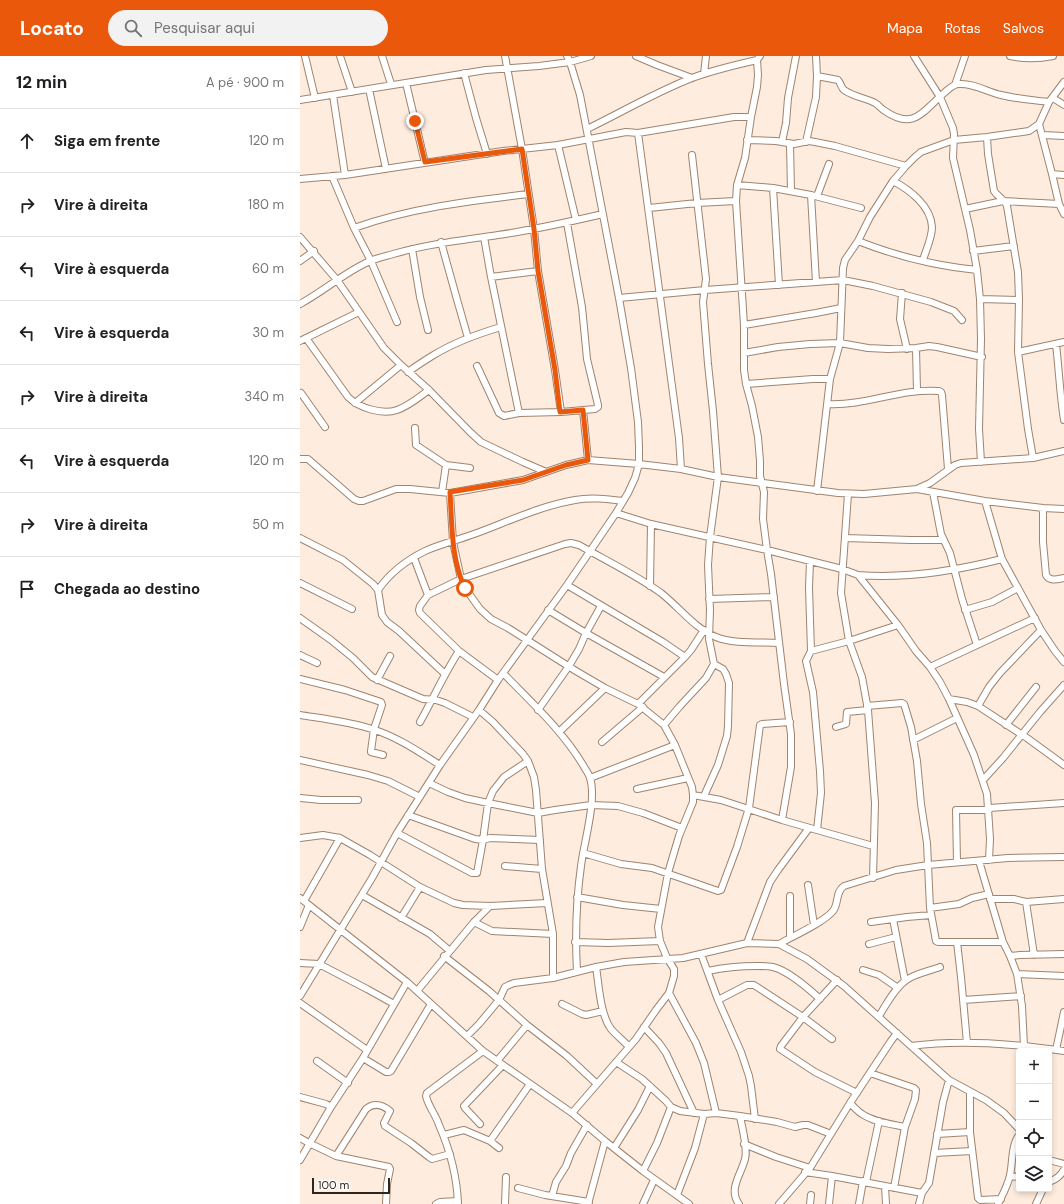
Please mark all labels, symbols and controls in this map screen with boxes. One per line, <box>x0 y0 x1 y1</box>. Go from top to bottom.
search box <box>108 10 388 46</box>
text: Locato <box>20 16 84 41</box>
icon: search <box>122 17 144 39</box>
text: Pesquisar aqui <box>154 18 255 38</box>
text: Mapa <box>887 19 923 37</box>
text: Rotas <box>945 19 981 37</box>
text: Salvos <box>1003 19 1044 37</box>
text: 12 min <box>16 71 67 93</box>
text: A pé · 900 m <box>206 74 284 91</box>
route end <box>406 112 424 130</box>
icon: ahead <box>16 130 38 152</box>
text: Siga em frente <box>54 131 160 151</box>
text: 120 m <box>249 132 284 149</box>
icon: right <box>16 194 38 216</box>
text: Vire à direita <box>54 195 148 215</box>
text: 180 m <box>248 196 284 213</box>
icon: left <box>16 258 38 280</box>
text: Vire à esquerda <box>54 259 169 279</box>
text: 60 m <box>252 260 284 277</box>
icon: left <box>16 322 38 344</box>
text: Vire à esquerda <box>54 323 169 343</box>
text: 30 m <box>252 324 284 341</box>
icon: right <box>16 386 38 408</box>
text: Vire à direita <box>54 387 148 407</box>
text: 340 m <box>244 388 284 405</box>
icon: left <box>16 450 38 472</box>
text: Vire à esquerda <box>54 451 169 471</box>
text: 120 m <box>249 452 284 469</box>
icon: right <box>16 514 38 536</box>
text: Vire à direita <box>54 515 148 535</box>
text: 50 m <box>252 516 284 533</box>
icon: arrive <box>16 578 38 600</box>
text: Chegada ao destino <box>54 579 200 599</box>
route start <box>456 579 474 597</box>
map controls <box>1016 1048 1052 1192</box>
button: + <box>1016 1048 1052 1084</box>
button: − <box>1016 1084 1052 1120</box>
button: locate <box>1016 1120 1052 1156</box>
button: layers <box>1016 1156 1052 1192</box>
scale bar <box>312 1176 390 1195</box>
text: 100 m <box>318 1178 349 1192</box>

